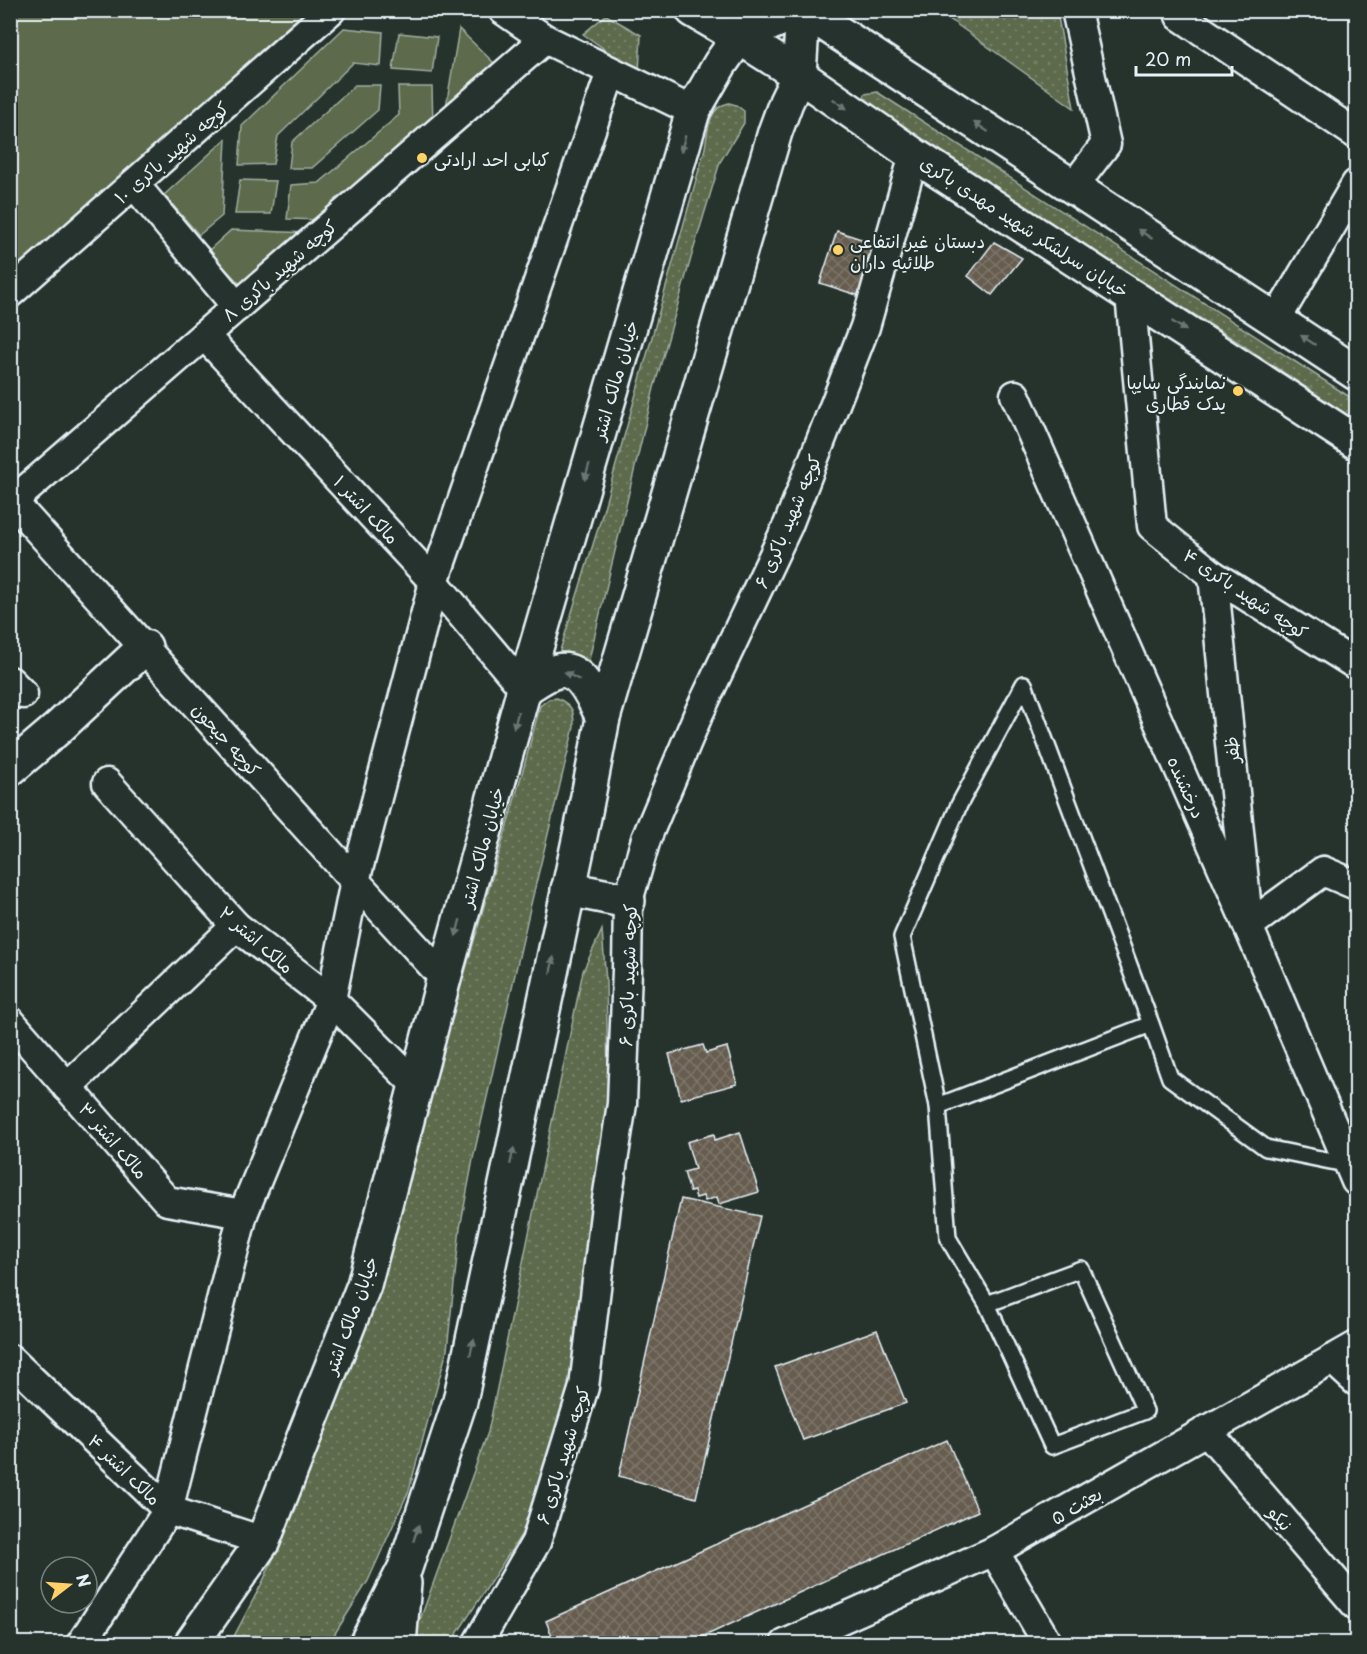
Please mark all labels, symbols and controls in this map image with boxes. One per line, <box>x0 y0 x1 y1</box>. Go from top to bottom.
scale bar <box>1136 39 1232 77</box>
text: 20 m <box>1145 45 1191 72</box>
street label: کوچه شهید باکری ۱۰ <box>108 94 235 210</box>
one-way arrow <box>832 98 848 110</box>
one-way arrow <box>973 121 990 132</box>
one-way arrow <box>678 135 687 153</box>
place label: کبابی احد ارادتی <box>434 145 550 172</box>
street label: خیابان سرلشکر شهید مهدی باکری <box>915 148 1135 304</box>
marker: کبابی احد ارادتی <box>415 151 429 165</box>
street label: کوچه شهید باکری ۸ <box>216 212 343 328</box>
place label: دبستان غیر انتفاعی طلائیه داران <box>850 227 985 275</box>
one-way arrow <box>1136 228 1153 239</box>
marker: دبستان غیر انتفاعی طلائیه داران <box>831 243 845 257</box>
street label: خیابان مالک اشتر <box>583 317 644 445</box>
one-way arrow <box>1170 320 1186 332</box>
one-way arrow <box>1299 335 1316 346</box>
place label: نمایندگی سایپا یدک قطاری <box>1127 368 1226 416</box>
marker: نمایندگی سایپا یدک قطاری <box>1231 384 1245 398</box>
street label: کوچه شهید باکری ۶ <box>747 450 827 592</box>
one-way arrow <box>582 463 592 481</box>
street label: مالک اشتر ۱ <box>328 468 406 550</box>
street label: کوچه شهید باکری ۴ <box>1178 541 1314 645</box>
one-way arrow <box>563 671 581 681</box>
street label: کوچه جیحون <box>186 696 268 782</box>
one-way arrow <box>510 711 520 729</box>
street label: ظفر <box>1216 735 1246 767</box>
street label: درخشنده <box>1161 752 1213 822</box>
street label: خیابان مالک اشتر <box>451 784 510 912</box>
street label: مالک اشتر ۲ <box>214 899 300 979</box>
street label: کوچه شهید باکری ۶ <box>611 903 643 1047</box>
one-way arrow <box>453 919 462 937</box>
one-way arrow <box>548 955 557 974</box>
street label: مالک اشتر ۳ <box>73 1096 155 1184</box>
one-way arrow <box>508 1146 517 1165</box>
street label: خیابان مالک اشتر <box>315 1252 384 1380</box>
one-way arrow <box>467 1337 477 1356</box>
street label: کوچه شهید باکری ۶ <box>528 1382 596 1527</box>
street label: مالک اشتر ۴ <box>82 1427 168 1511</box>
street label: بعثت ۵ <box>1045 1479 1107 1531</box>
street label: نیکو <box>1261 1498 1299 1536</box>
one-way arrow <box>412 1524 422 1542</box>
north arrow <box>39 1555 99 1615</box>
text: N <box>71 1571 98 1590</box>

